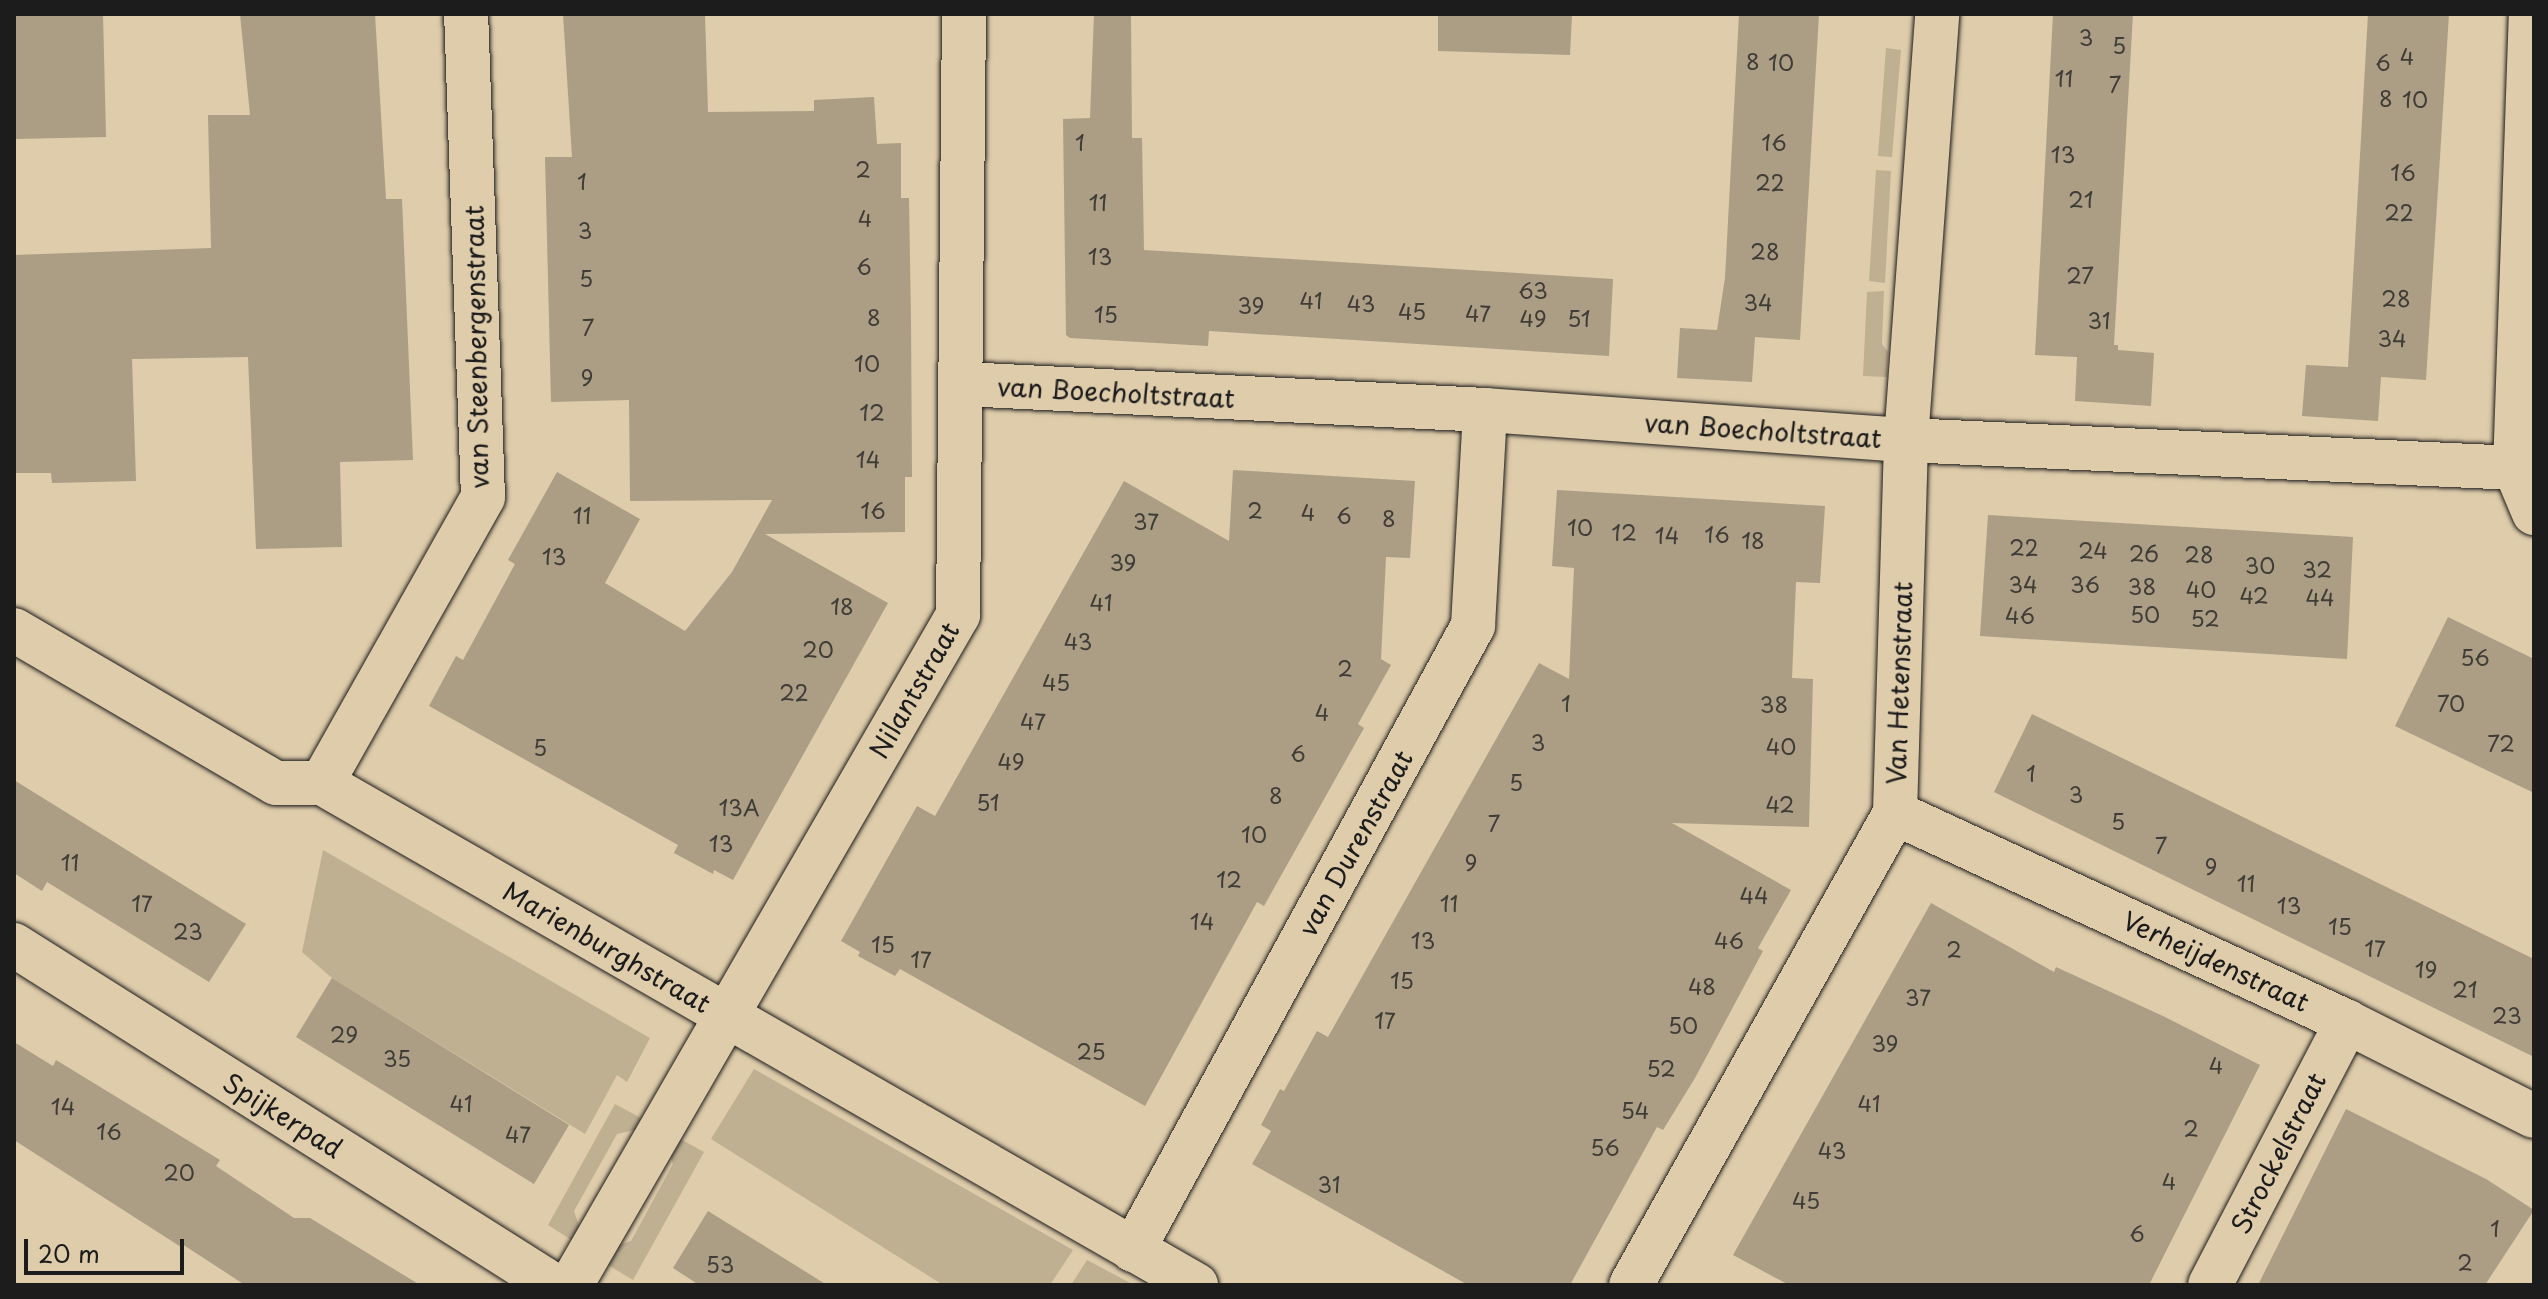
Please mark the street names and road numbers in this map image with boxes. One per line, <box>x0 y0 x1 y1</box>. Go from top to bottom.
street label: van Steenbergenstraat <box>458 205 494 489</box>
street label: van Boecholtstraat <box>997 370 1235 414</box>
street label: van Boecholtstraat <box>1643 406 1883 454</box>
street label: Van Hetenstraat <box>1880 581 1918 785</box>
street label: Nilantstraat <box>863 617 965 763</box>
street label: van Durenstraat <box>1292 746 1418 940</box>
street label: Marienburghstraat <box>498 875 716 1019</box>
street label: Verheijdenstraat <box>2118 904 2314 1018</box>
street label: Spijkerpad <box>218 1066 348 1164</box>
street label: Strockelstraat <box>2224 1067 2332 1239</box>

